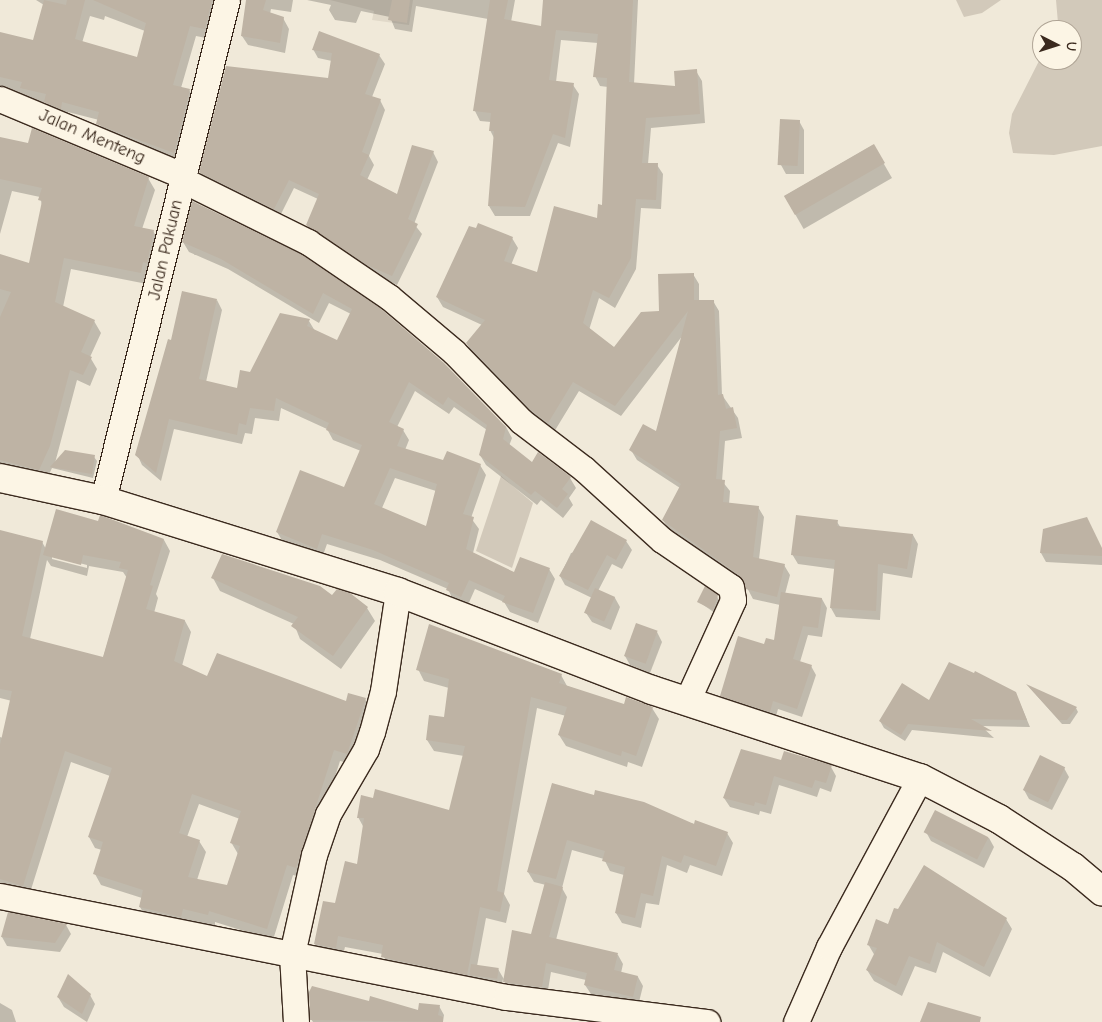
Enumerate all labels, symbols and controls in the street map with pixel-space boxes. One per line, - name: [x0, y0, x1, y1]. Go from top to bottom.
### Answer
- north arrow: [1032, 20, 1082, 70]
- text: U: [1063, 41, 1080, 52]
- street label: Jalan Menteng: [35, 105, 149, 169]
- street label: Jalan Pakuan: [144, 198, 188, 302]

